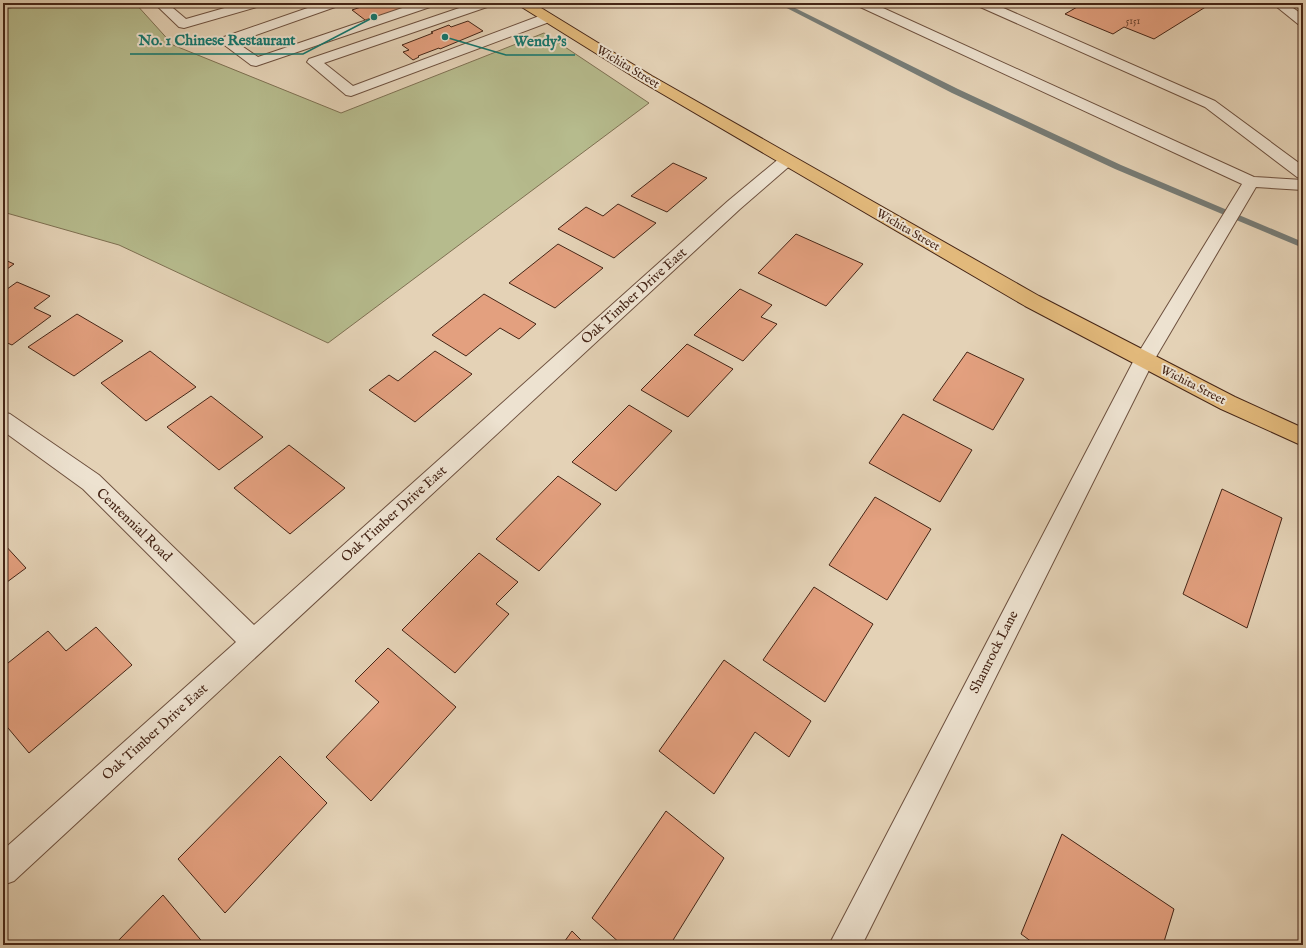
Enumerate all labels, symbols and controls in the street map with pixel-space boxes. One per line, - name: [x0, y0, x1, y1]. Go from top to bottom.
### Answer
- house number: 5151: [1126, 15, 1141, 28]
- callout: No. 1 Chinese Restaurant: [130, 27, 303, 54]
- callout: Wendy's: [506, 28, 575, 55]
- text: No. 1 Chinese Restaurant: [137, 31, 296, 50]
- text: Wendy's: [512, 32, 567, 51]
- street label: Wichita Street: [594, 42, 662, 92]
- street label: Wichita Street: [873, 206, 943, 254]
- street label: Oak Timber Drive East: [577, 244, 691, 348]
- street label: Wichita Street: [1158, 362, 1228, 408]
- street label: Oak Timber Drive East: [337, 462, 451, 566]
- street label: Centennial Road: [92, 484, 176, 566]
- street label: Shamrock Lane: [965, 607, 1023, 696]
- street label: Oak Timber Drive East: [98, 680, 212, 784]

